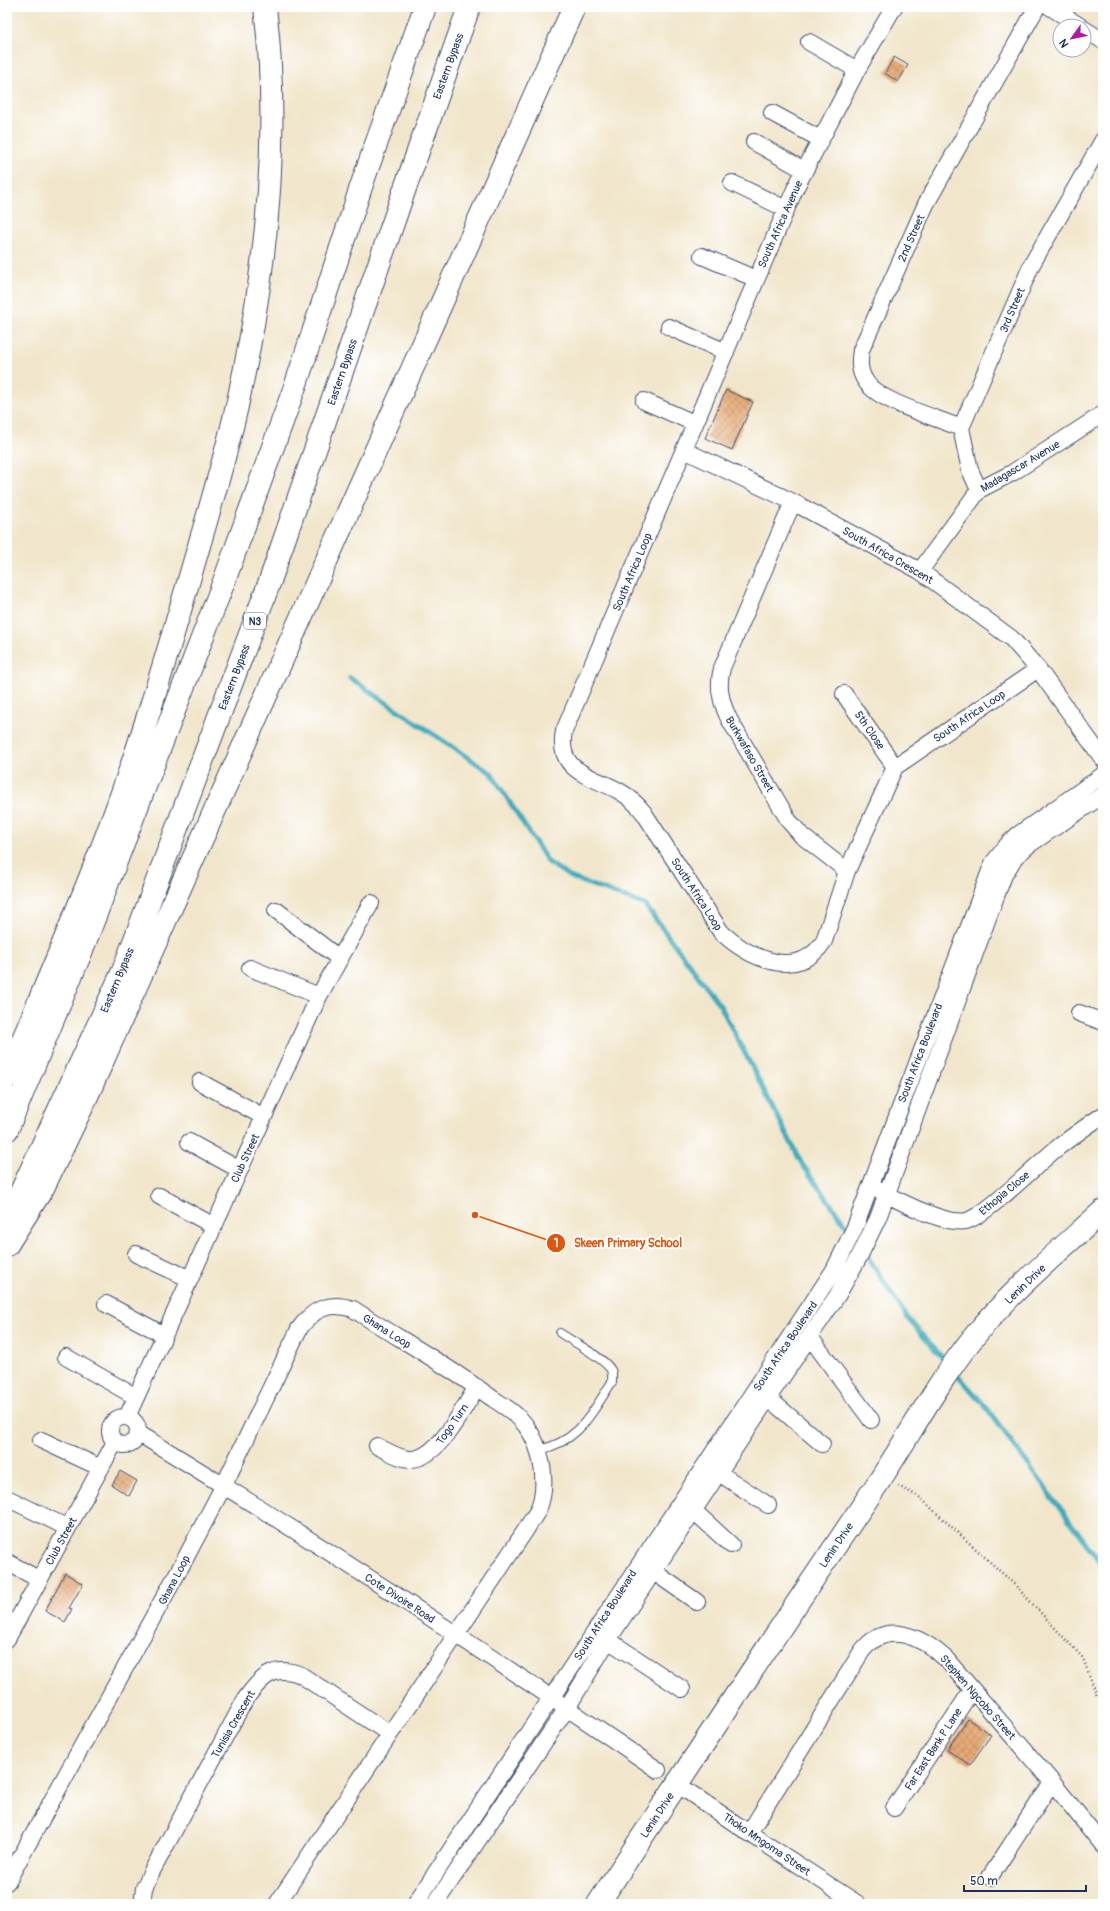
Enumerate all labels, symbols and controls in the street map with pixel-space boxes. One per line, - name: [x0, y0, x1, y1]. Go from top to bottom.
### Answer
- north arrow: [1052, 18, 1092, 58]
- street label: Eastern Bypass: [431, 31, 466, 101]
- text: N: [1056, 36, 1072, 50]
- street label: South Africa Avenue: [755, 178, 806, 270]
- street label: 2nd Street: [895, 212, 928, 264]
- street label: 3rd Street: [997, 285, 1028, 335]
- street label: Eastern Bypass: [325, 337, 360, 407]
- street label: Madagascar Avenue: [978, 437, 1063, 495]
- street label: South Africa Crescent: [840, 524, 936, 587]
- street label: South Africa Loop: [610, 531, 655, 613]
- road number: N3: [244, 613, 266, 629]
- street label: Eastern Bypass: [216, 642, 253, 712]
- street label: South Africa Loop: [931, 688, 1008, 745]
- street label: 5th Close: [852, 709, 888, 752]
- street label: Burkwafaso Street: [723, 714, 777, 795]
- street label: South Africa Loop: [668, 856, 725, 933]
- street label: Eastern Bypass: [98, 946, 137, 1015]
- street label: South Africa Boulevard: [896, 1002, 945, 1105]
- street label: Club Street: [228, 1131, 263, 1185]
- street label: Ethopia Close: [977, 1168, 1033, 1218]
- callout: Skeen Primary School: [546, 1231, 691, 1255]
- text: 1: [554, 1236, 558, 1251]
- text: Skeen Primary School: [574, 1236, 682, 1251]
- street label: Lenin Drive: [1002, 1261, 1049, 1307]
- street label: South Africa Boulevard: [751, 1299, 820, 1394]
- street label: Ghana Loop: [360, 1312, 413, 1351]
- street label: Togo Turn: [434, 1401, 471, 1447]
- street label: Club Street: [43, 1515, 80, 1567]
- street label: Lenin Drive: [817, 1520, 857, 1570]
- street label: Ghana Loop: [156, 1553, 193, 1607]
- street label: South Africa Boulevard: [571, 1568, 640, 1663]
- street label: Cote Divoire Road: [362, 1571, 437, 1626]
- street label: Stephen Ngcobo Street: [937, 1652, 1018, 1743]
- street label: Tunisia Crescent: [209, 1688, 258, 1760]
- street label: Far East Bank P Lane: [902, 1705, 965, 1793]
- street label: Lenin Drive: [638, 1790, 677, 1840]
- street label: Thoko Mngoma Street: [721, 1810, 813, 1879]
- scale bar: [964, 1867, 1086, 1893]
- text: 50 m: [970, 1874, 998, 1889]

